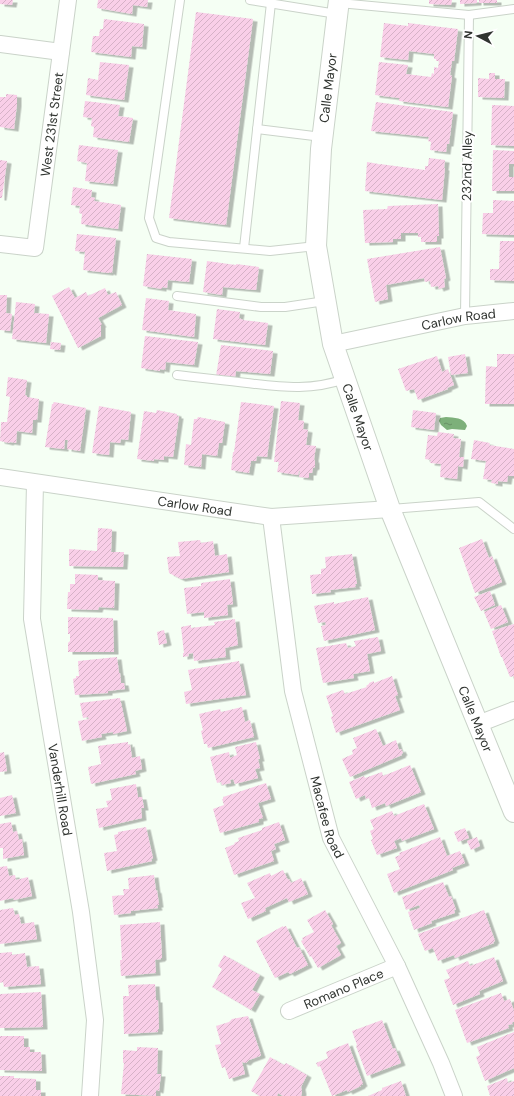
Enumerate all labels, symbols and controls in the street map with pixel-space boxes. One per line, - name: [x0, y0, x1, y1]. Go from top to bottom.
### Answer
- north arrow: [458, 16, 498, 56]
- text: N: [461, 30, 476, 40]
- street label: Calle Mayor: [315, 52, 341, 124]
- street label: West 231st Street: [36, 71, 67, 177]
- street label: 232nd Alley: [458, 131, 476, 201]
- street label: Carlow Road: [420, 304, 496, 334]
- street label: Calle Mayor: [339, 381, 378, 453]
- street label: Carlow Road: [156, 492, 233, 520]
- street label: Calle Mayor: [455, 683, 497, 755]
- street label: Vanderhill Road: [44, 742, 77, 837]
- street label: Macafee Road: [307, 774, 348, 861]
- street label: Romano Place: [301, 964, 386, 1012]

